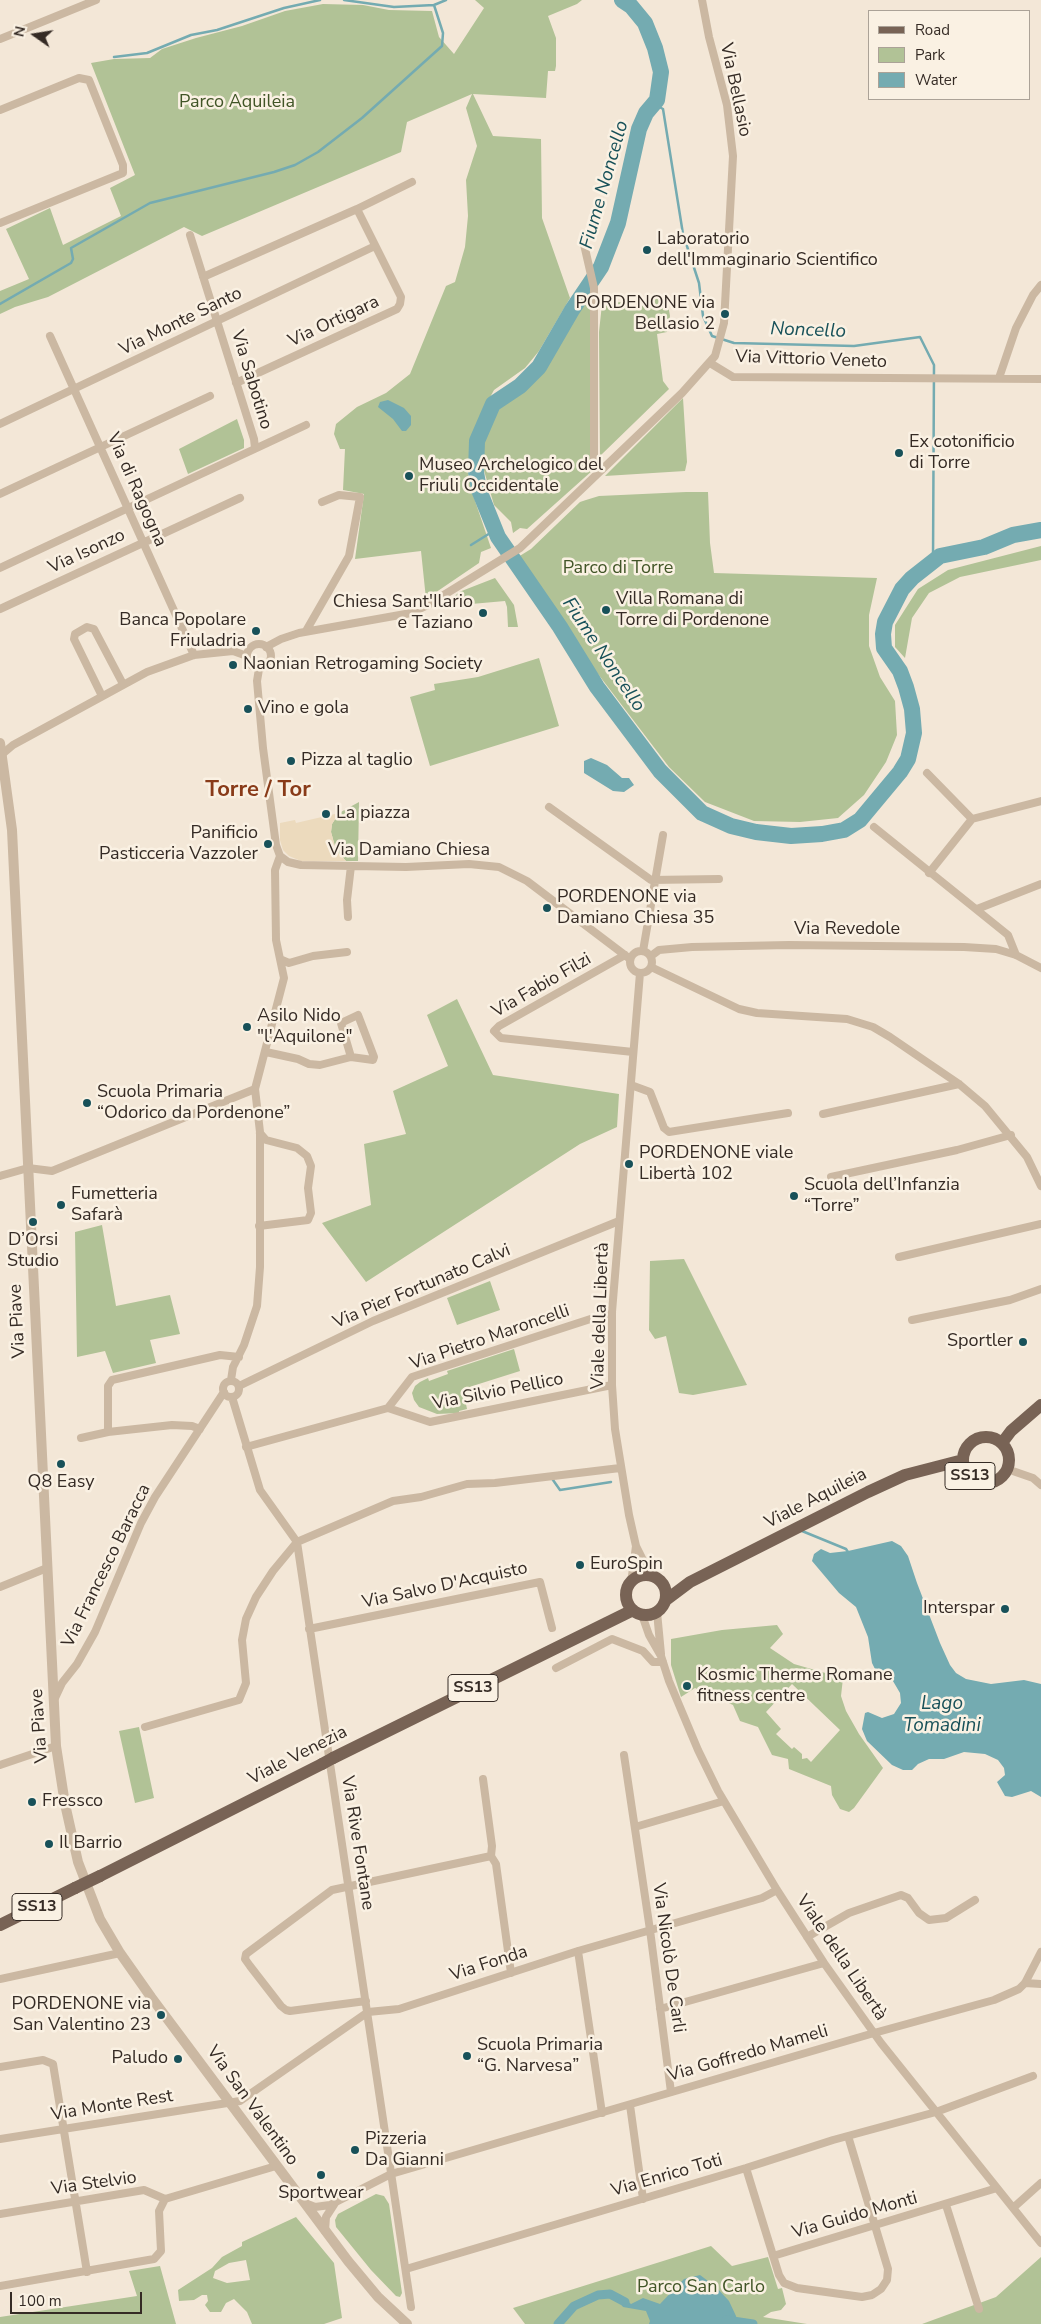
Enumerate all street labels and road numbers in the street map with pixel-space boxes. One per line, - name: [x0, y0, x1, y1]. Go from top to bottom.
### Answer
- street label: Via Bellasio: [715, 41, 755, 139]
- street label: Via Monte Santo: [116, 283, 246, 361]
- street label: Via Ortigara: [285, 292, 383, 352]
- street label: Via Sabotino: [226, 328, 276, 432]
- street label: Via Vittorio Veneto: [735, 347, 887, 373]
- street label: Via di Ragogna: [101, 430, 171, 550]
- street label: Via Isonzo: [45, 525, 129, 579]
- street label: Via Damiano Chiesa: [328, 840, 490, 862]
- street label: Via Revedole: [794, 919, 900, 941]
- street label: Via Fabio Filzi: [489, 949, 595, 1023]
- street label: Via Pier Fortunato Calvi: [330, 1240, 514, 1334]
- street label: Viale della Libertà: [588, 1242, 614, 1390]
- street label: Via Piave: [5, 1283, 31, 1359]
- street label: Via Pietro Maroncelli: [407, 1301, 573, 1375]
- street label: Via Silvio Pellico: [431, 1369, 565, 1415]
- road number: SS13: [945, 1462, 995, 1490]
- street label: Viale Aquileia: [761, 1464, 871, 1534]
- street label: Via Francesco Baracca: [58, 1481, 156, 1651]
- street label: Via Salvo D'Acquisto: [360, 1558, 530, 1614]
- road number: SS13: [448, 1675, 498, 1702]
- street label: Via Piave: [27, 1688, 53, 1764]
- street label: Viale Venezia: [245, 1722, 351, 1790]
- street label: Via Rive Fontane: [336, 1774, 378, 1912]
- street label: Via Nicolò De Carli: [647, 1882, 689, 2034]
- street label: Viale della Libertà: [791, 1891, 891, 2025]
- road number: SS13: [12, 1894, 62, 1920]
- street label: Via Fonda: [447, 1941, 531, 1987]
- street label: Via Goffredo Mameli: [665, 2021, 831, 2087]
- street label: Via San Valentino: [201, 2042, 303, 2170]
- street label: Via Monte Rest: [50, 2086, 174, 2126]
- street label: Via Enrico Toti: [609, 2150, 725, 2202]
- street label: Via Stelvio: [50, 2167, 138, 2201]
- street label: Via Guido Monti: [790, 2188, 920, 2244]

